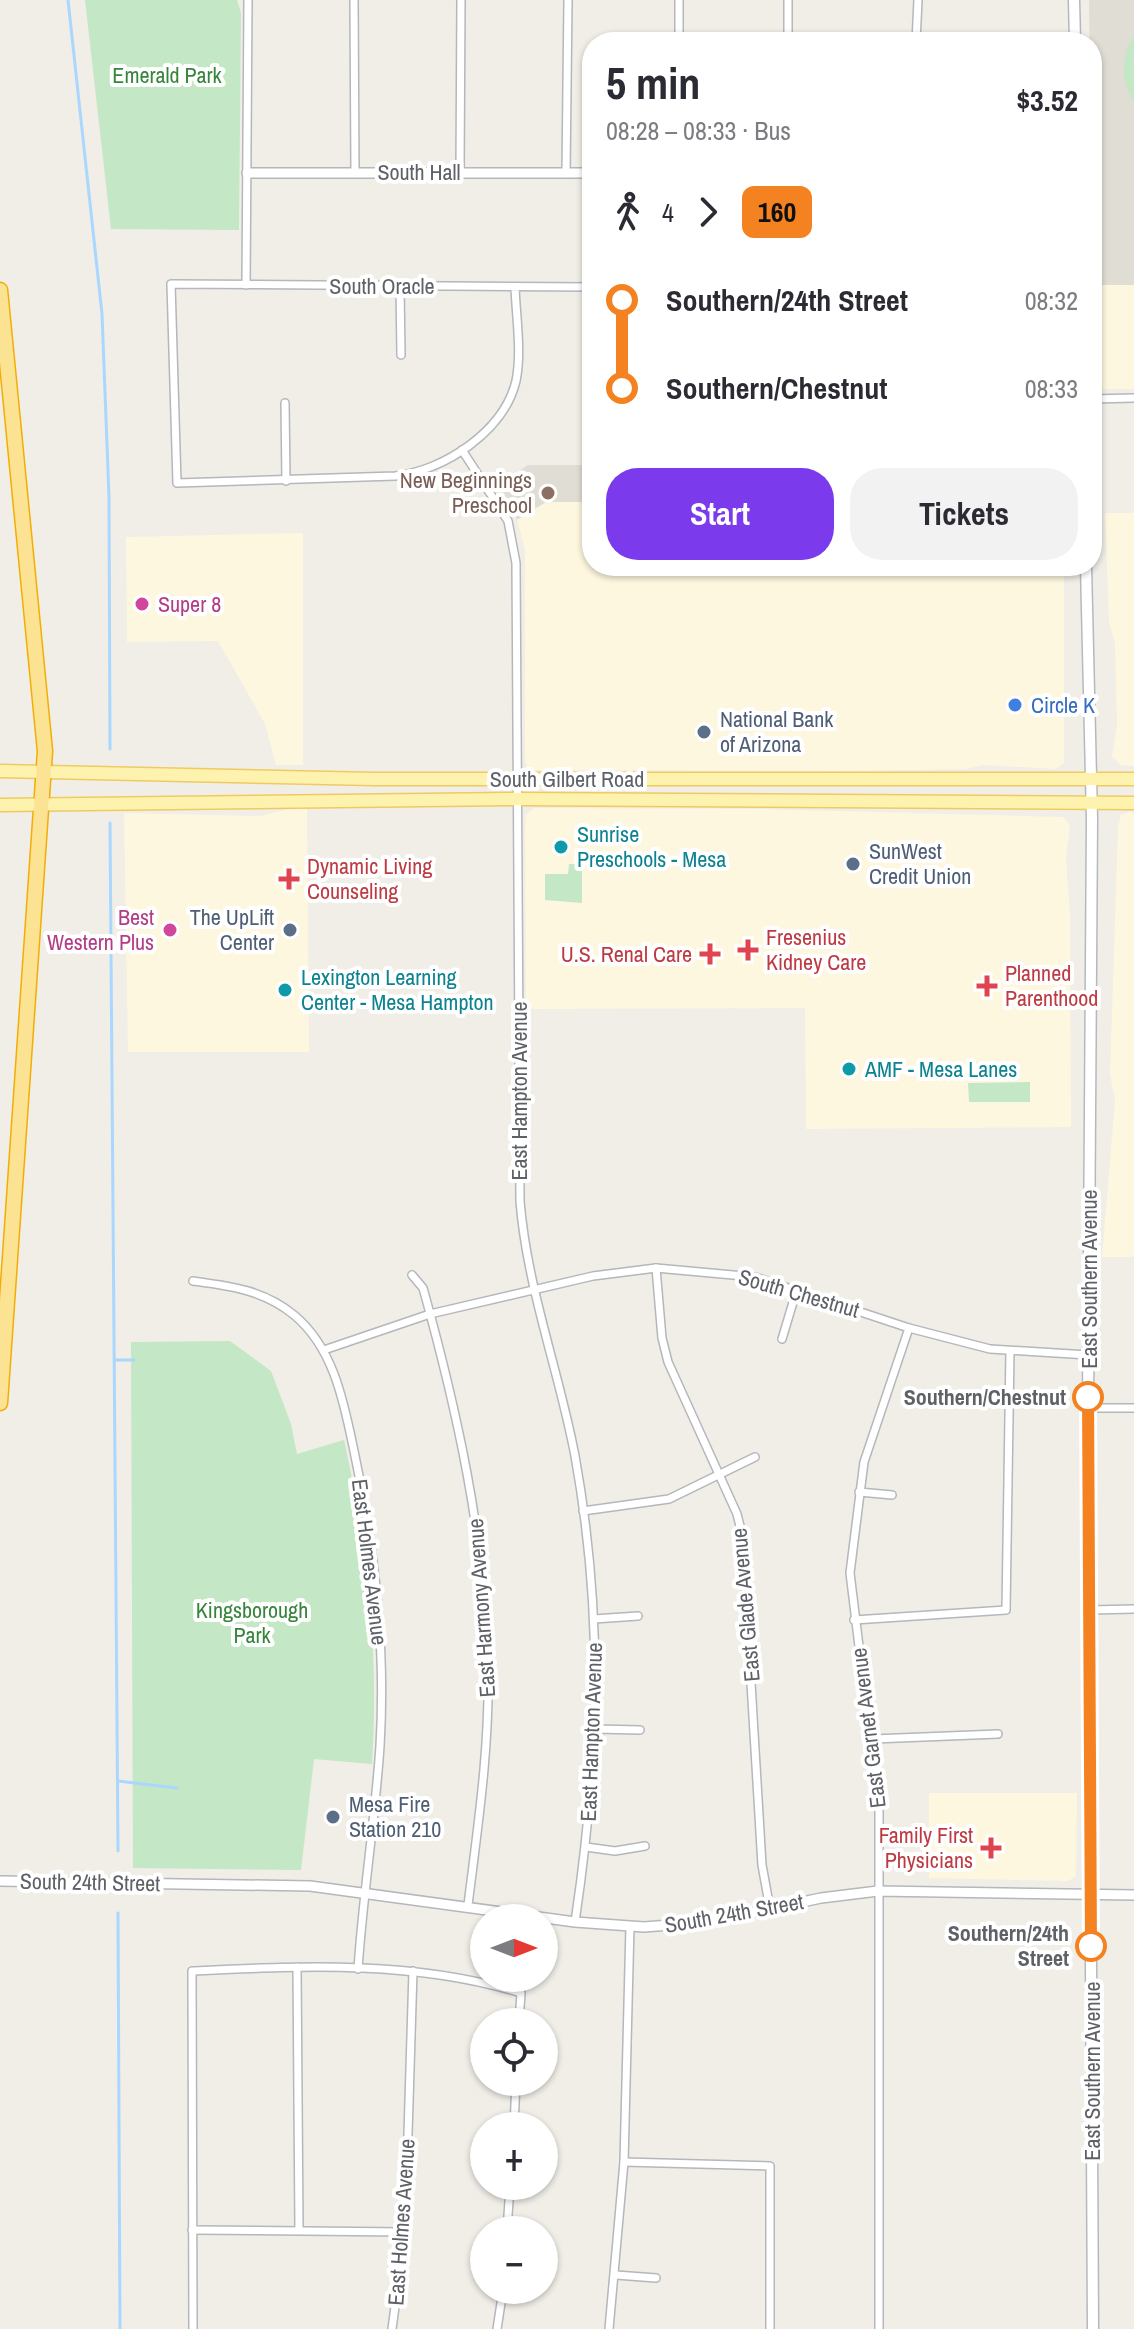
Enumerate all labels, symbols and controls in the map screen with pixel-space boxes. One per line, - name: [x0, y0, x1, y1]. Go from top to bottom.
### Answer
- text: 5 min: [606, 53, 700, 113]
- park label: Emerald Park: [112, 60, 223, 90]
- text: $3.52: [1016, 80, 1078, 120]
- text: 08:28 – 08:33 · Bus: [606, 113, 791, 148]
- street label: South Hall: [377, 157, 461, 187]
- icon: walk: [606, 190, 650, 234]
- icon: forward: [686, 190, 730, 234]
- text: 160: [758, 193, 796, 231]
- text: 4: [662, 195, 674, 230]
- street label: South Oracle: [329, 271, 435, 301]
- text: Southern/24th Street: [666, 280, 908, 320]
- text: 08:32: [1025, 283, 1078, 318]
- text: Southern/Chestnut: [666, 368, 887, 408]
- text: 08:33: [1025, 371, 1078, 406]
- place label: New Beginnings Preschool: [400, 465, 532, 520]
- button: Start: [606, 468, 834, 560]
- button: Tickets: [850, 468, 1078, 560]
- marker: New Beginnings Preschool: [539, 484, 557, 502]
- place label: Super 8: [158, 589, 221, 619]
- marker: Super 8: [133, 595, 151, 613]
- place label: Circle K: [1031, 690, 1095, 720]
- marker: Circle K: [1006, 696, 1024, 714]
- place label: National Bank of Arizona: [720, 704, 834, 759]
- marker: National Bank of Arizona: [695, 723, 713, 741]
- street label: South Gilbert Road: [490, 764, 644, 794]
- place label: Sunrise Preschools - Mesa: [577, 819, 726, 874]
- place label: SunWest Credit Union: [869, 836, 971, 891]
- marker: Sunrise Preschools - Mesa: [552, 838, 570, 856]
- place label: Dynamic Living Counseling: [307, 851, 432, 906]
- marker: SunWest Credit Union: [844, 855, 862, 873]
- marker: Dynamic Living Counseling: [278, 868, 300, 890]
- place label: Best Western Plus: [47, 902, 154, 957]
- place label: The UpLift Center: [190, 902, 274, 957]
- marker: Best Western Plus: [161, 921, 179, 939]
- marker: The UpLift Center: [281, 921, 299, 939]
- place label: Fresenius Kidney Care: [766, 922, 866, 977]
- place label: U.S. Renal Care: [561, 939, 692, 969]
- marker: Fresenius Kidney Care: [737, 939, 759, 961]
- marker: U.S. Renal Care: [699, 943, 721, 965]
- place label: Planned Parenthood: [1005, 958, 1098, 1013]
- place label: Lexington Learning Center - Mesa Hampton: [301, 962, 494, 1017]
- marker: Planned Parenthood: [976, 975, 998, 997]
- marker: Lexington Learning Center - Mesa Hampton: [276, 981, 294, 999]
- street label: East Hampton Avenue: [504, 1001, 534, 1181]
- place label: AMF - Mesa Lanes: [864, 1054, 1017, 1084]
- marker: AMF - Mesa Lanes: [840, 1060, 858, 1078]
- street label: East Southern Avenue: [1074, 1189, 1104, 1369]
- street label: South Chestnut: [735, 1261, 863, 1325]
- place label: Southern/Chestnut: [904, 1382, 1066, 1412]
- marker: Southern/Chestnut: [1073, 1382, 1103, 1412]
- street label: East Holmes Avenue: [345, 1477, 395, 1647]
- street label: East Harmony Avenue: [460, 1518, 502, 1698]
- street label: East Glade Avenue: [723, 1527, 767, 1683]
- park label: Kingsborough Park: [196, 1595, 308, 1650]
- street label: East Hampton Avenue: [573, 1642, 609, 1822]
- street label: East Garnet Avenue: [843, 1646, 893, 1810]
- place label: Mesa Fire Station 210: [349, 1789, 441, 1844]
- marker: Mesa Fire Station 210: [324, 1808, 342, 1826]
- place label: Family First Physicians: [879, 1820, 973, 1875]
- marker: Family First Physicians: [980, 1837, 1002, 1859]
- street label: South 24th Street: [20, 1866, 160, 1898]
- street label: South 24th Street: [662, 1886, 806, 1940]
- north arrow: [470, 1904, 558, 1992]
- map controls: [470, 1904, 558, 2304]
- place label: Southern/24th Street: [948, 1918, 1069, 1973]
- marker: Southern/24th Street: [1076, 1931, 1106, 1961]
- street label: East Southern Avenue: [1077, 1981, 1107, 2161]
- button: locate: [470, 2008, 558, 2096]
- button: +: [470, 2112, 558, 2200]
- street label: East Holmes Avenue: [380, 2138, 422, 2306]
- button: −: [470, 2216, 558, 2304]

